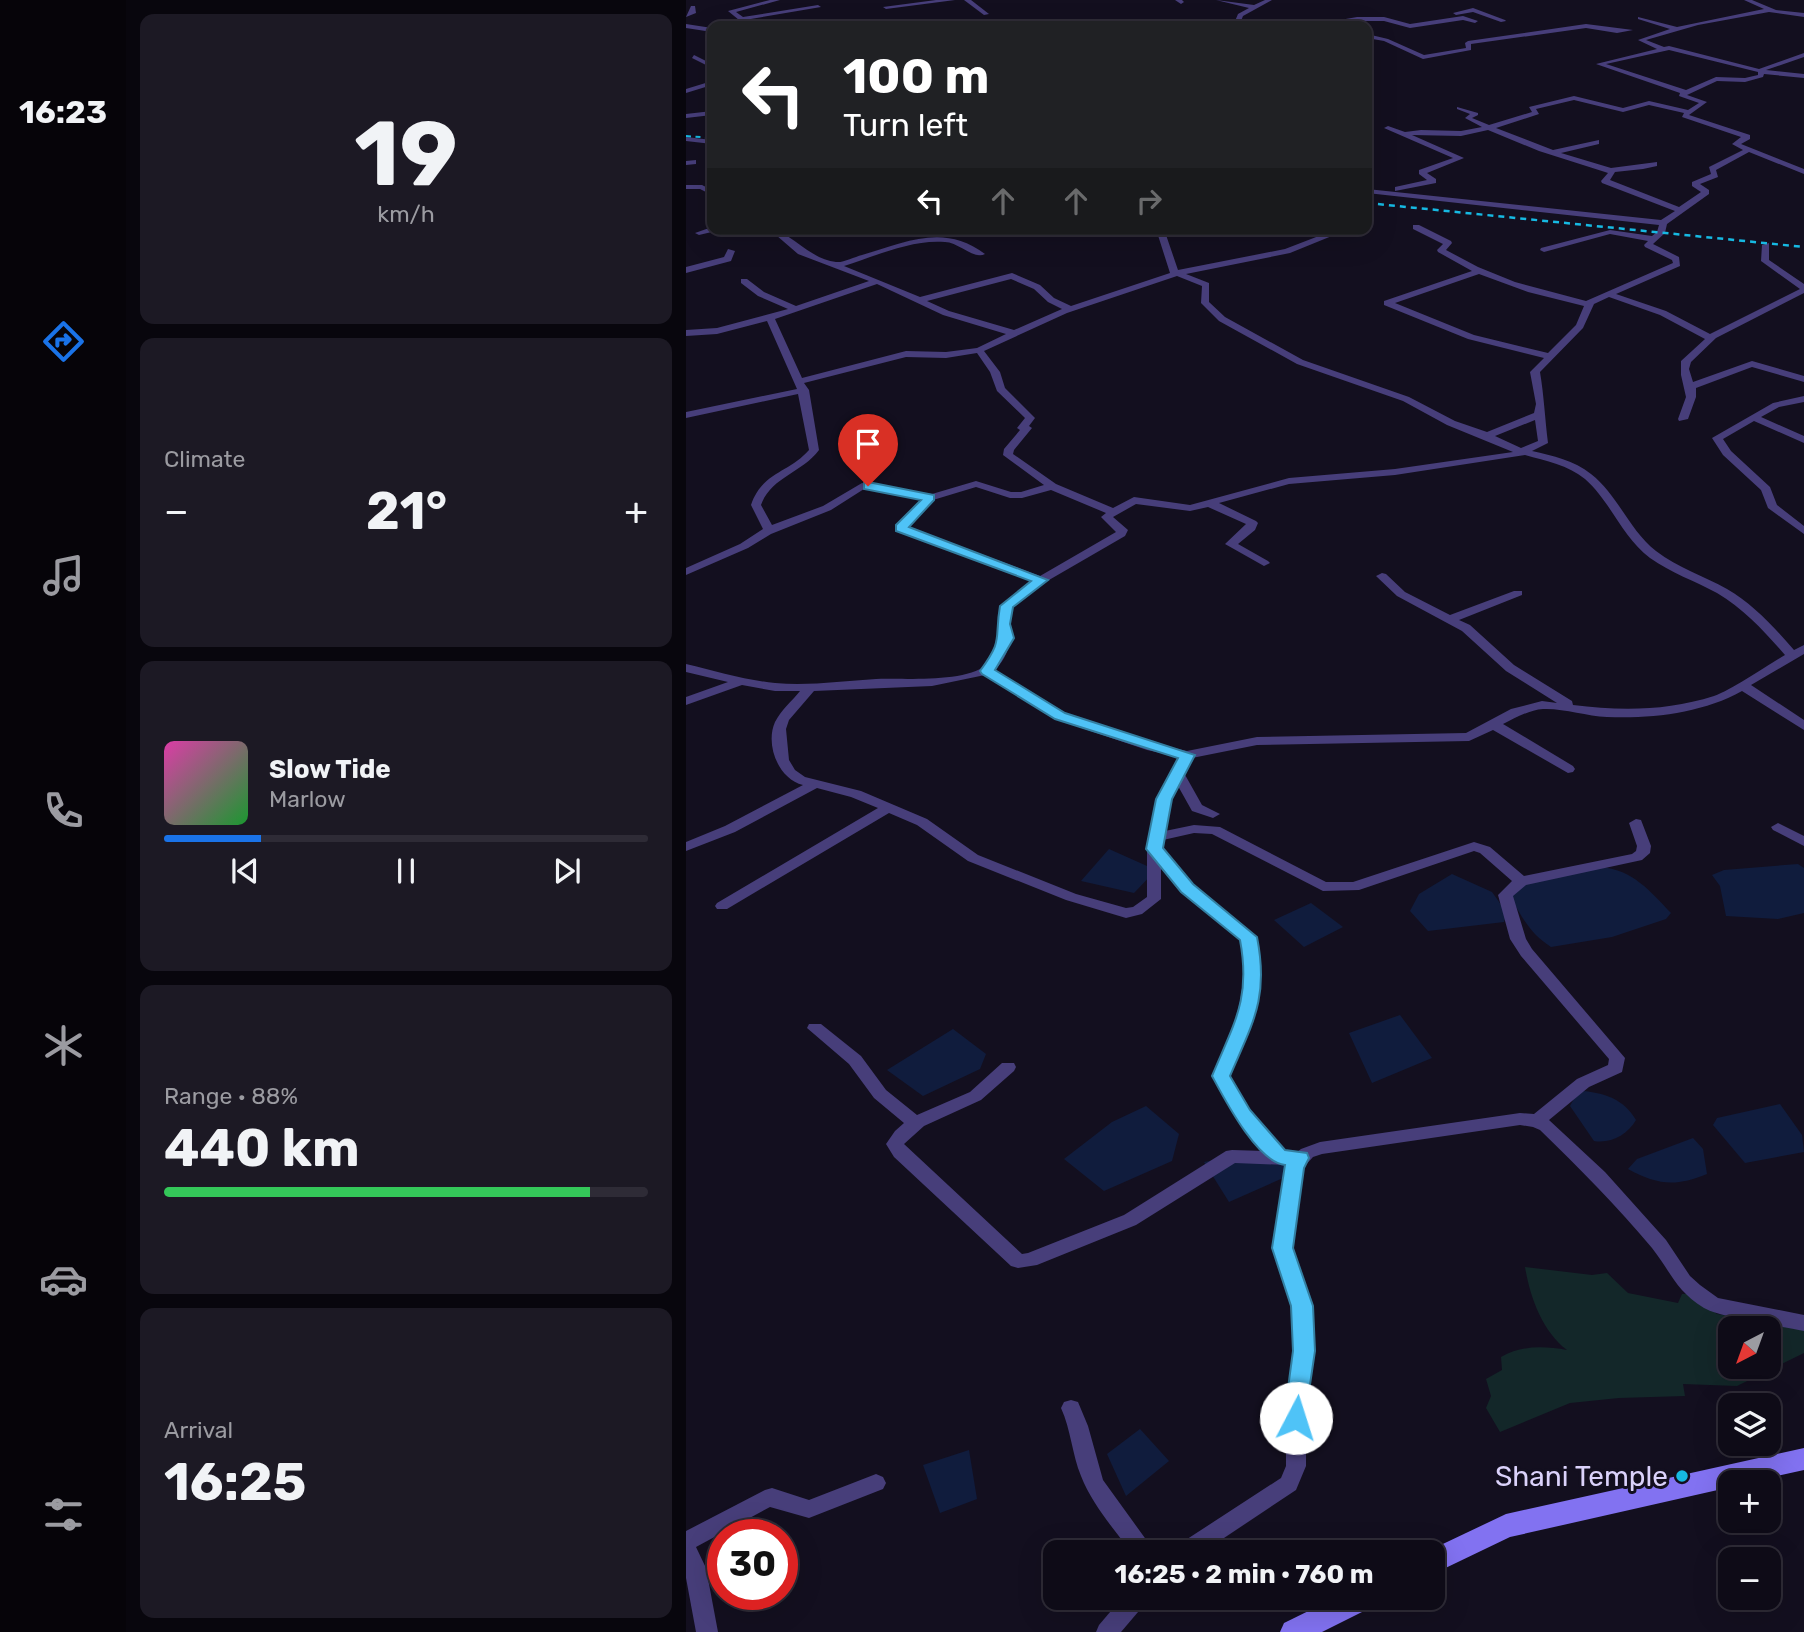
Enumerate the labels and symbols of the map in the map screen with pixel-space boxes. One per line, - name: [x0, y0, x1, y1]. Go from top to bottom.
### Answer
- pin: [838, 414, 898, 486]
- north arrow: [1718, 1316, 1782, 1379]
- position arrow: [1259, 1381, 1333, 1455]
- place label: Shani Temple: [1495, 1460, 1668, 1493]
- marker: Shani Temple: [1674, 1468, 1690, 1484]
- speed limit sign: 30: [707, 1519, 798, 1610]

